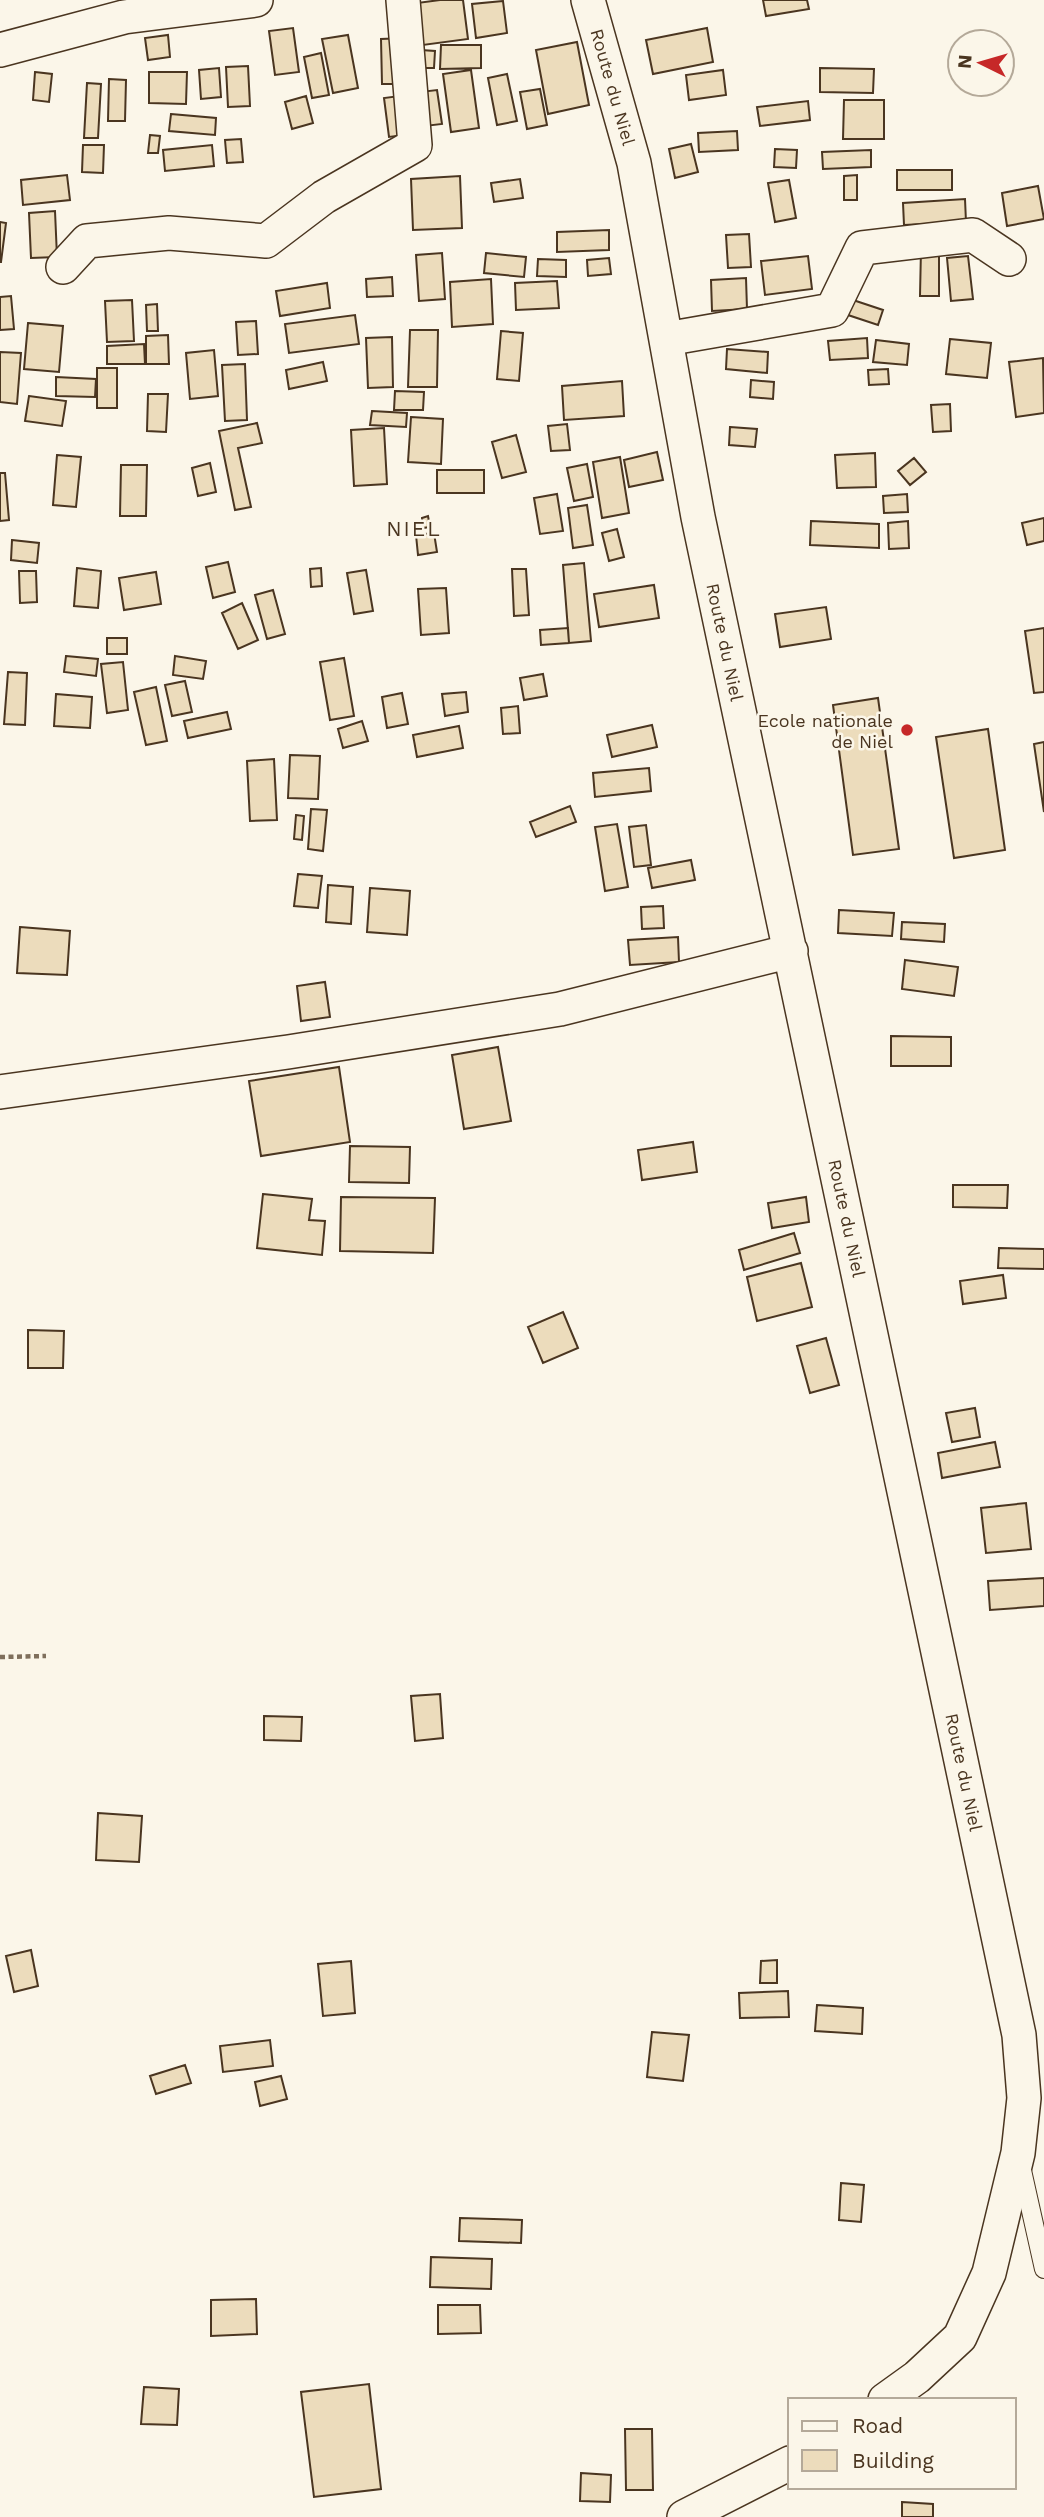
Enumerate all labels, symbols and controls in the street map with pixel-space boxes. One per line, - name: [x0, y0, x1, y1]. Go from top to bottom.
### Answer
- street label: Route du Niel: [586, 26, 640, 148]
- north arrow: [946, 28, 1016, 98]
- text: N: [952, 54, 977, 70]
- district label: NIEL: [386, 516, 442, 541]
- street label: Route du Niel: [702, 581, 748, 703]
- place label: Ecole nationale de Niel: [758, 710, 893, 752]
- marker: Ecole nationale de Niel: [899, 722, 915, 738]
- street label: Route du Niel: [824, 1157, 870, 1279]
- street label: Route du Niel: [941, 1711, 987, 1833]
- legend: [788, 2398, 1016, 2489]
- text: Road: [852, 2413, 903, 2438]
- text: Building: [852, 2448, 934, 2473]

